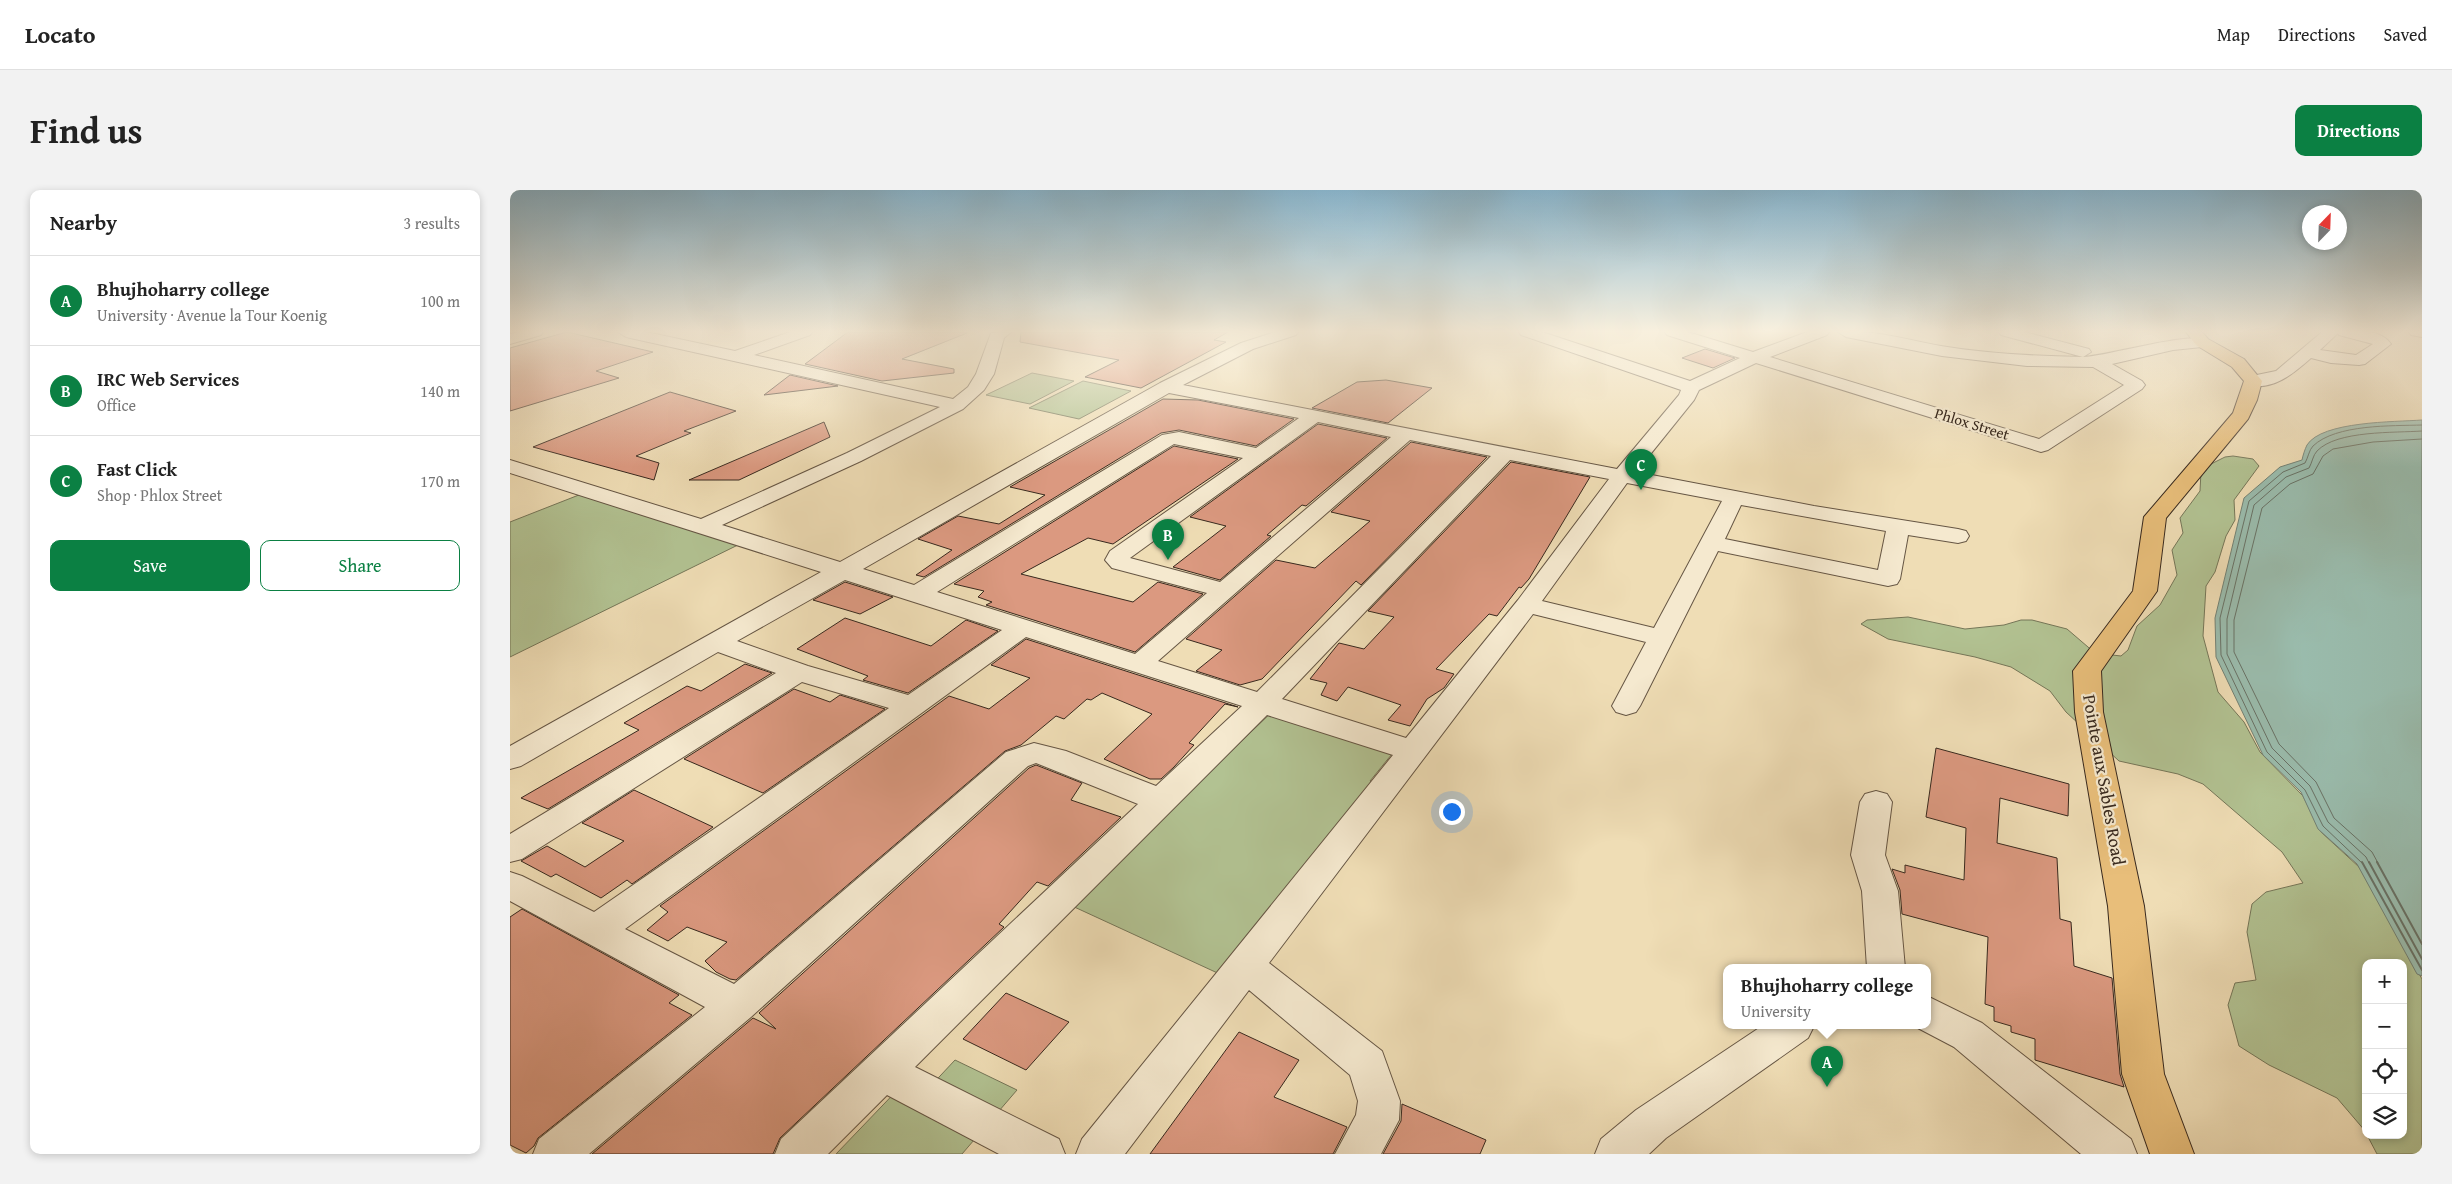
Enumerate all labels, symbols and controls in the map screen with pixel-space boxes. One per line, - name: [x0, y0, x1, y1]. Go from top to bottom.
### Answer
- text: Locato: [25, 17, 96, 52]
- text: Map: [2217, 21, 2250, 48]
- text: Directions: [2278, 21, 2355, 48]
- text: Saved: [2383, 21, 2427, 48]
- text: Find us: [30, 105, 143, 156]
- button: Directions: [2295, 105, 2422, 156]
- north arrow: [2302, 205, 2347, 250]
- text: Nearby: [50, 207, 117, 238]
- text: 3 results: [403, 211, 460, 235]
- text: Bhujhoharry college: [97, 275, 270, 303]
- text: A: [61, 289, 71, 313]
- text: 100 m: [420, 289, 460, 313]
- text: University · Avenue la Tour Koenig: [97, 303, 327, 327]
- text: IRC Web Services: [97, 365, 239, 393]
- text: B: [61, 379, 71, 403]
- text: 140 m: [420, 379, 460, 403]
- text: Office: [97, 393, 136, 417]
- street label: Phlox Street: [1932, 402, 2013, 445]
- pin: C: [1625, 449, 1657, 490]
- text: Fast Click: [97, 455, 177, 483]
- text: C: [61, 469, 71, 493]
- text: 170 m: [420, 469, 460, 493]
- text: Shop · Phlox Street: [97, 483, 222, 507]
- pin: B: [1152, 519, 1184, 560]
- button: Save: [50, 540, 250, 591]
- button: Share: [260, 540, 460, 591]
- street label: Pointe aux Sables Road: [2076, 692, 2133, 868]
- your location: [1439, 799, 1465, 825]
- map controls: [2362, 959, 2407, 1139]
- button: +: [2362, 959, 2407, 1004]
- popup: [1723, 964, 1931, 1029]
- text: Bhujhoharry college: [1741, 971, 1913, 999]
- text: University: [1741, 999, 1811, 1023]
- button: −: [2362, 1004, 2407, 1049]
- pin: A: [1811, 1046, 1843, 1087]
- button: locate: [2362, 1049, 2407, 1094]
- button: layers: [2362, 1094, 2407, 1139]

